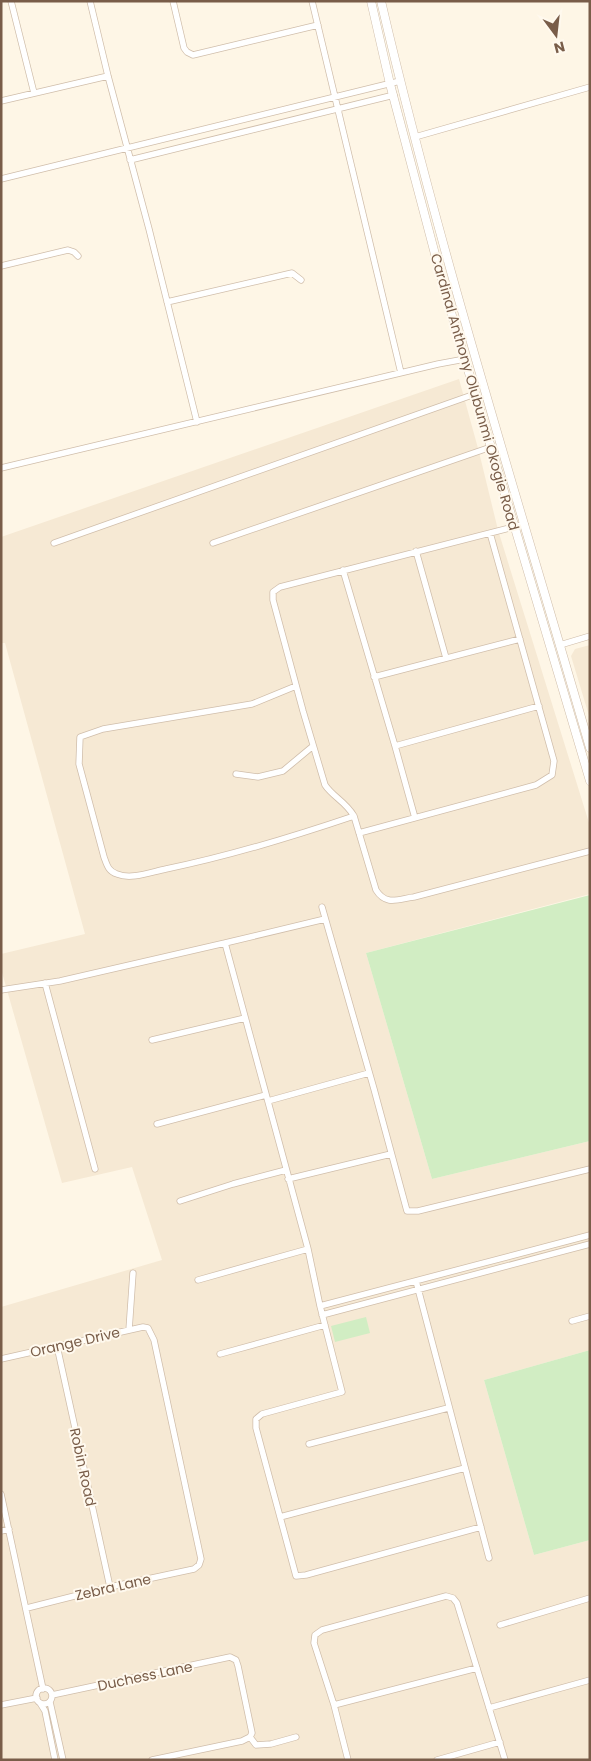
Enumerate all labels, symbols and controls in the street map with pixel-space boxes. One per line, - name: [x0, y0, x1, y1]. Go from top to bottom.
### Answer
- north arrow: [531, 10, 581, 60]
- text: N: [552, 37, 567, 59]
- street label: Cardinal Anthony Olubunmi Okogie Road: [426, 251, 524, 533]
- street label: Orange Drive: [28, 1322, 122, 1362]
- street label: Robin Road: [65, 1426, 101, 1508]
- street label: Zebra Lane: [73, 1568, 153, 1605]
- street label: Duchess Lane: [96, 1656, 195, 1696]

